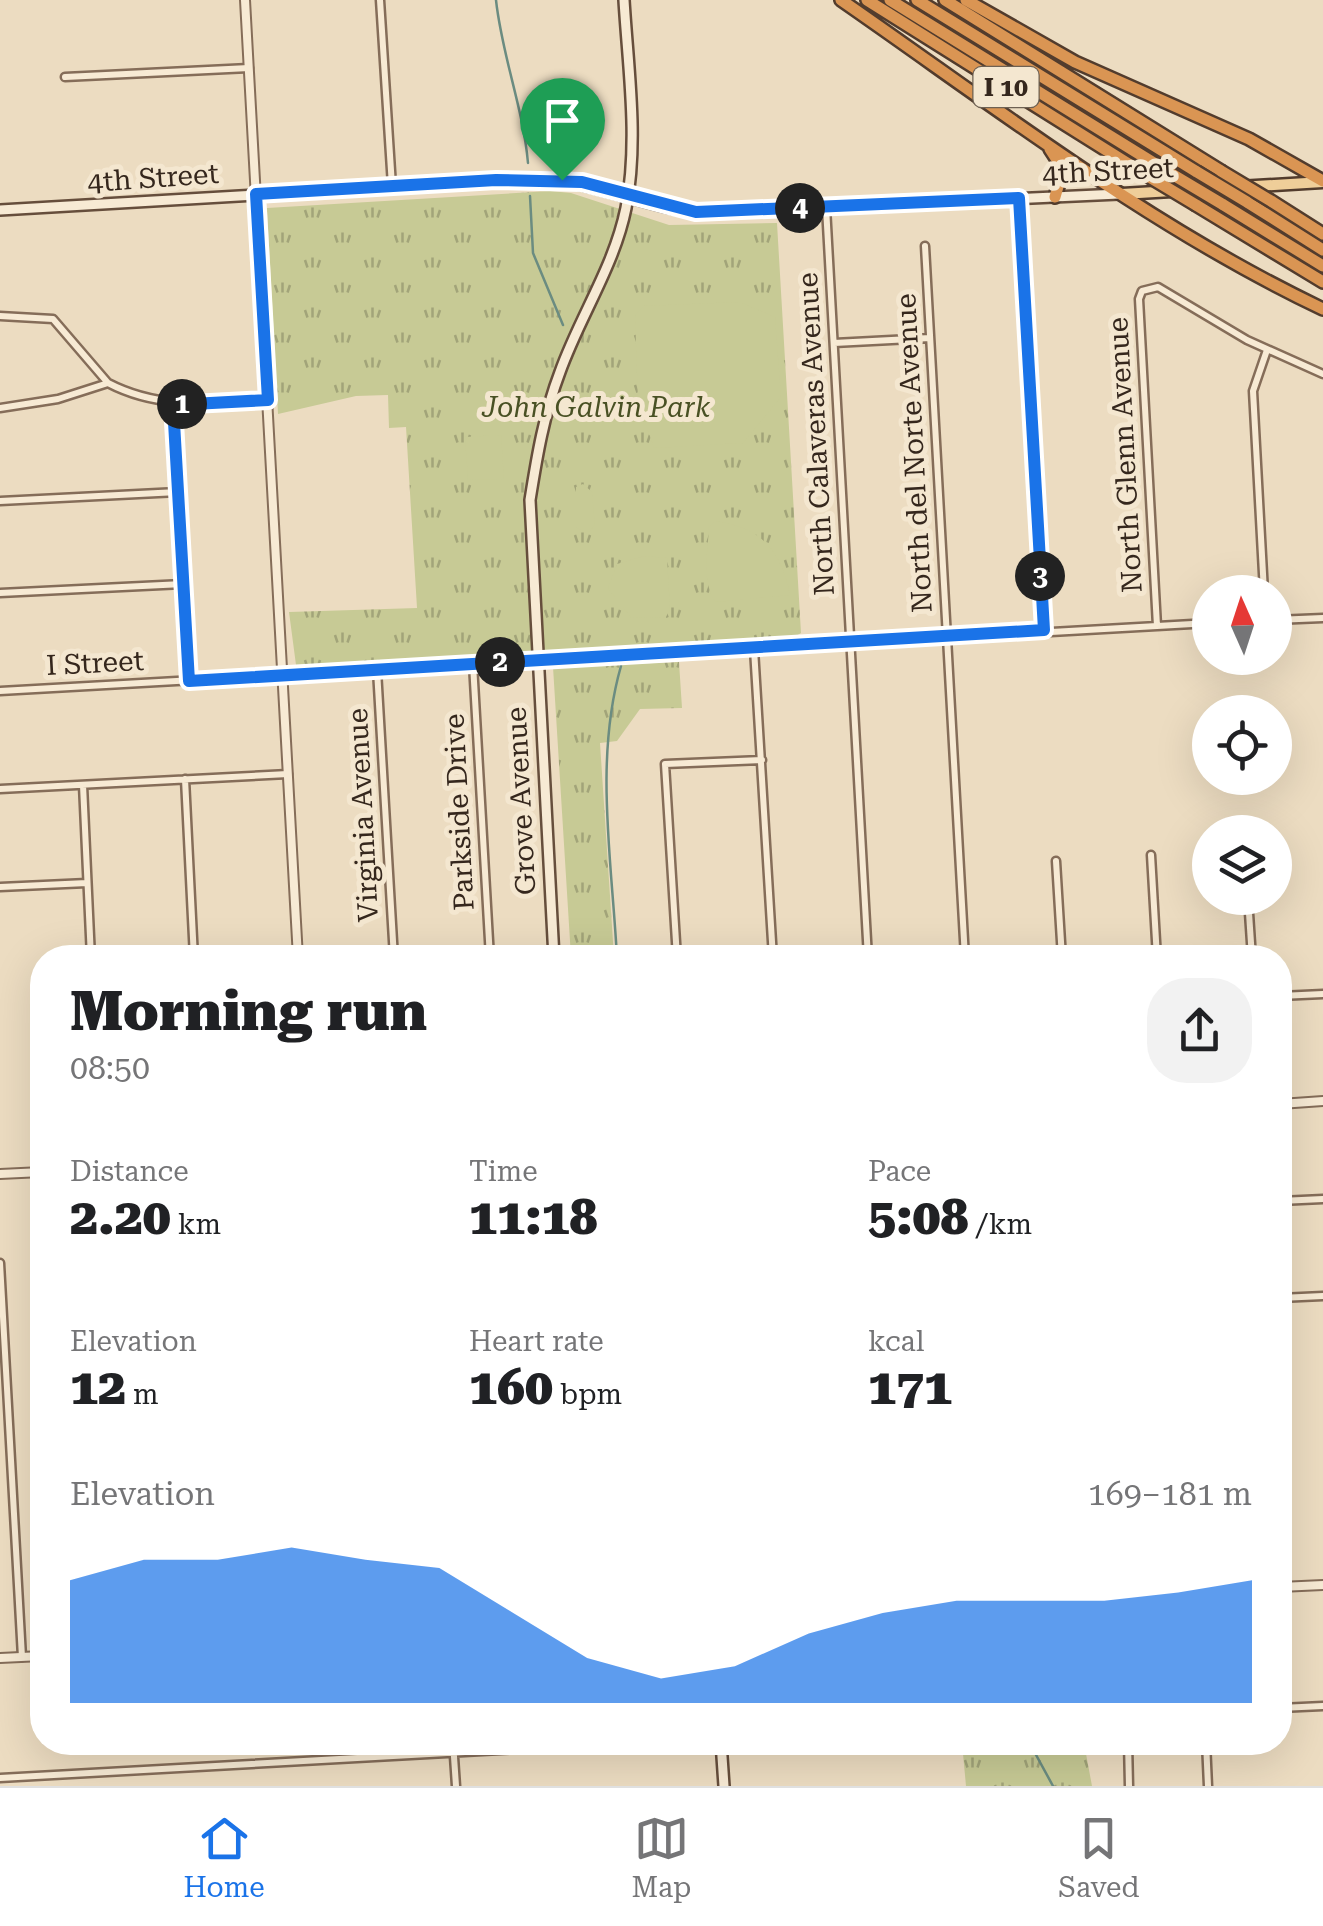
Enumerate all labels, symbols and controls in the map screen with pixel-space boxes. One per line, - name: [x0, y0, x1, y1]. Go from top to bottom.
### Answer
- road number: I 10: [974, 67, 1038, 107]
- pin: [520, 78, 605, 181]
- icon: arrive: [535, 93, 590, 148]
- street label: 4th Street: [1041, 151, 1175, 191]
- street label: 4th Street: [86, 157, 220, 199]
- pin: 4: [775, 183, 825, 233]
- text: 4: [792, 191, 808, 224]
- street label: North Calaveras Avenue: [791, 272, 841, 596]
- street label: North del Norte Avenue: [889, 292, 939, 614]
- street label: North Glenn Avenue: [1101, 316, 1149, 594]
- pin: 1: [157, 379, 207, 429]
- text: 1: [174, 387, 190, 420]
- park label: John Galvin Park: [481, 391, 711, 424]
- pin: 3: [1015, 551, 1065, 601]
- text: 3: [1032, 559, 1048, 592]
- north arrow: [1192, 575, 1292, 675]
- map controls: [1192, 575, 1292, 915]
- pin: 2: [475, 637, 525, 687]
- street label: I Street: [45, 644, 145, 682]
- text: 2: [492, 645, 508, 678]
- button: locate: [1192, 695, 1292, 795]
- street label: Grove Avenue: [500, 706, 542, 896]
- street label: Virginia Avenue: [341, 707, 385, 923]
- street label: Parkside Drive: [437, 713, 481, 911]
- button: layers: [1192, 815, 1292, 915]
- button: share: [1147, 978, 1252, 1083]
- text: Morning run: [70, 979, 427, 1043]
- text: 08:50: [70, 1049, 150, 1087]
- text: Distance: [70, 1155, 189, 1188]
- text: Time: [469, 1155, 538, 1188]
- text: Pace: [868, 1155, 931, 1188]
- text: 2.20: [70, 1188, 171, 1246]
- text: 11:18: [469, 1188, 598, 1246]
- text: 5:08: [868, 1188, 969, 1246]
- text: km: [171, 1208, 221, 1241]
- text: /km: [969, 1208, 1032, 1241]
- text: Elevation: [70, 1325, 197, 1358]
- text: Heart rate: [469, 1325, 604, 1358]
- text: kcal: [868, 1325, 924, 1358]
- text: 12: [70, 1358, 126, 1416]
- text: 160: [469, 1358, 553, 1416]
- text: 171: [868, 1358, 952, 1416]
- text: m: [126, 1378, 159, 1411]
- text: bpm: [553, 1378, 622, 1411]
- text: Elevation: [70, 1475, 215, 1513]
- text: 169–181 m: [1088, 1475, 1252, 1513]
- tab: Home: [183, 1811, 265, 1904]
- tab: Map: [632, 1811, 691, 1904]
- tab: Saved: [1058, 1811, 1140, 1904]

